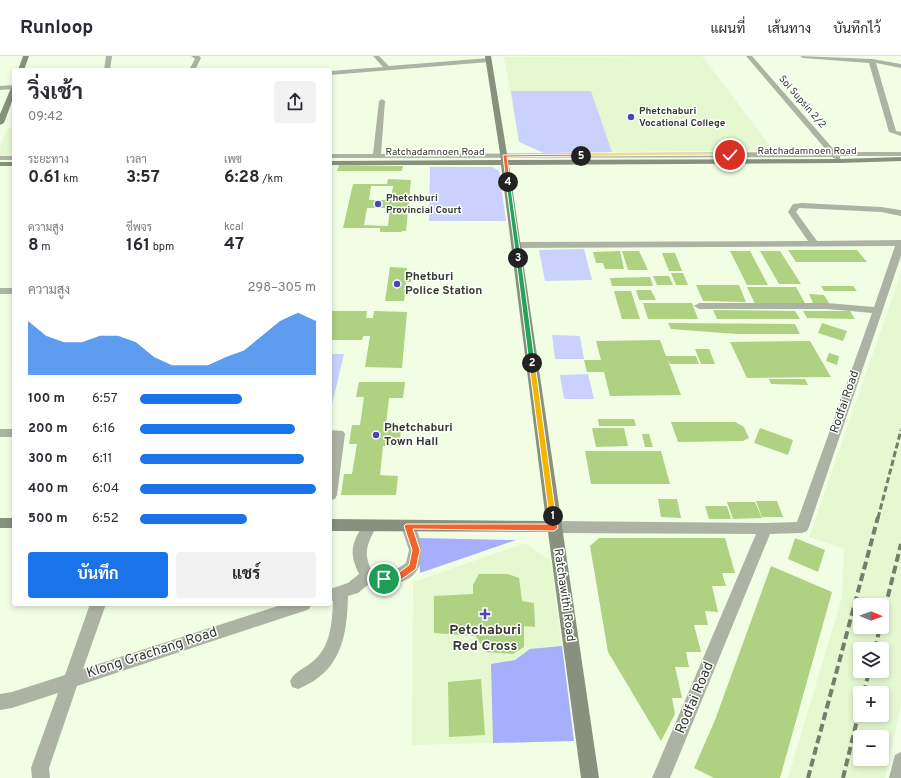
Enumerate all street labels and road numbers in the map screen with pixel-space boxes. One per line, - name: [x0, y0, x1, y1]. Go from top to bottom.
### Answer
- street label: Soi Supsin 2/2: [775, 73, 829, 131]
- street label: Ratchadamnoen Road: [757, 145, 857, 158]
- street label: Ratchadamnoen Road: [385, 146, 485, 159]
- street label: Rodfai Road: [827, 369, 863, 435]
- street label: Ratchawithi Road: [550, 547, 578, 643]
- street label: Klong Grachang Road: [84, 624, 220, 682]
- street label: Rodfai Road: [672, 660, 718, 736]

